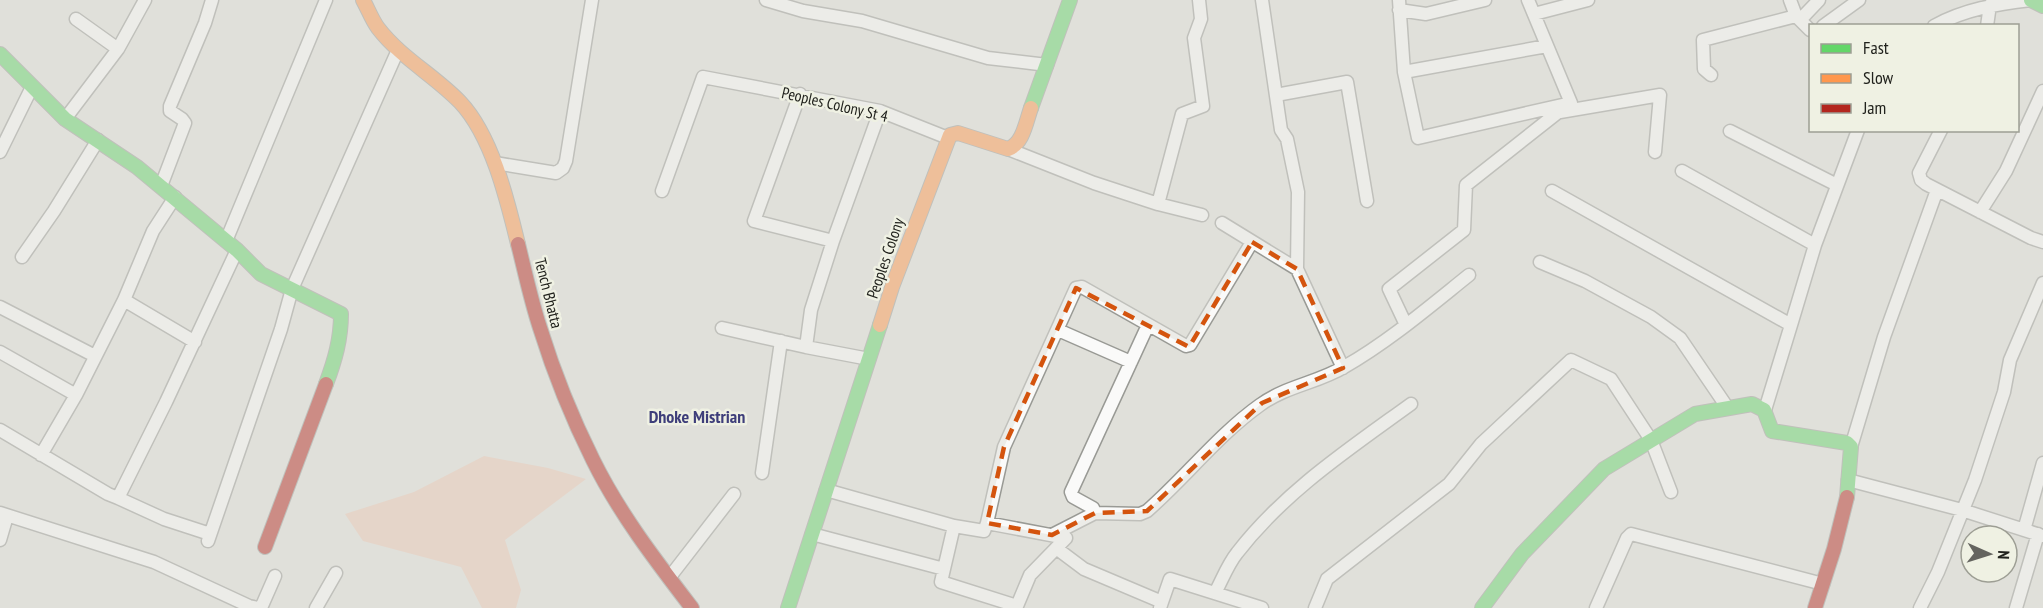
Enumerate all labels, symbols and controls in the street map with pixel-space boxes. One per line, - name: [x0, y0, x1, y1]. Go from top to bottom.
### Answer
- legend: [1809, 24, 2019, 132]
- text: Fast: [1863, 36, 1889, 59]
- text: Slow: [1863, 66, 1894, 89]
- street label: Peoples Colony St 4: [780, 82, 890, 126]
- text: Jam: [1862, 96, 1886, 119]
- street label: Peoples Colony: [862, 215, 908, 301]
- street label: Tench Bhatta: [531, 256, 567, 330]
- district label: Dhoke Mistrian: [649, 405, 745, 428]
- north arrow: [1959, 524, 2019, 584]
- text: N: [1994, 550, 2014, 560]

